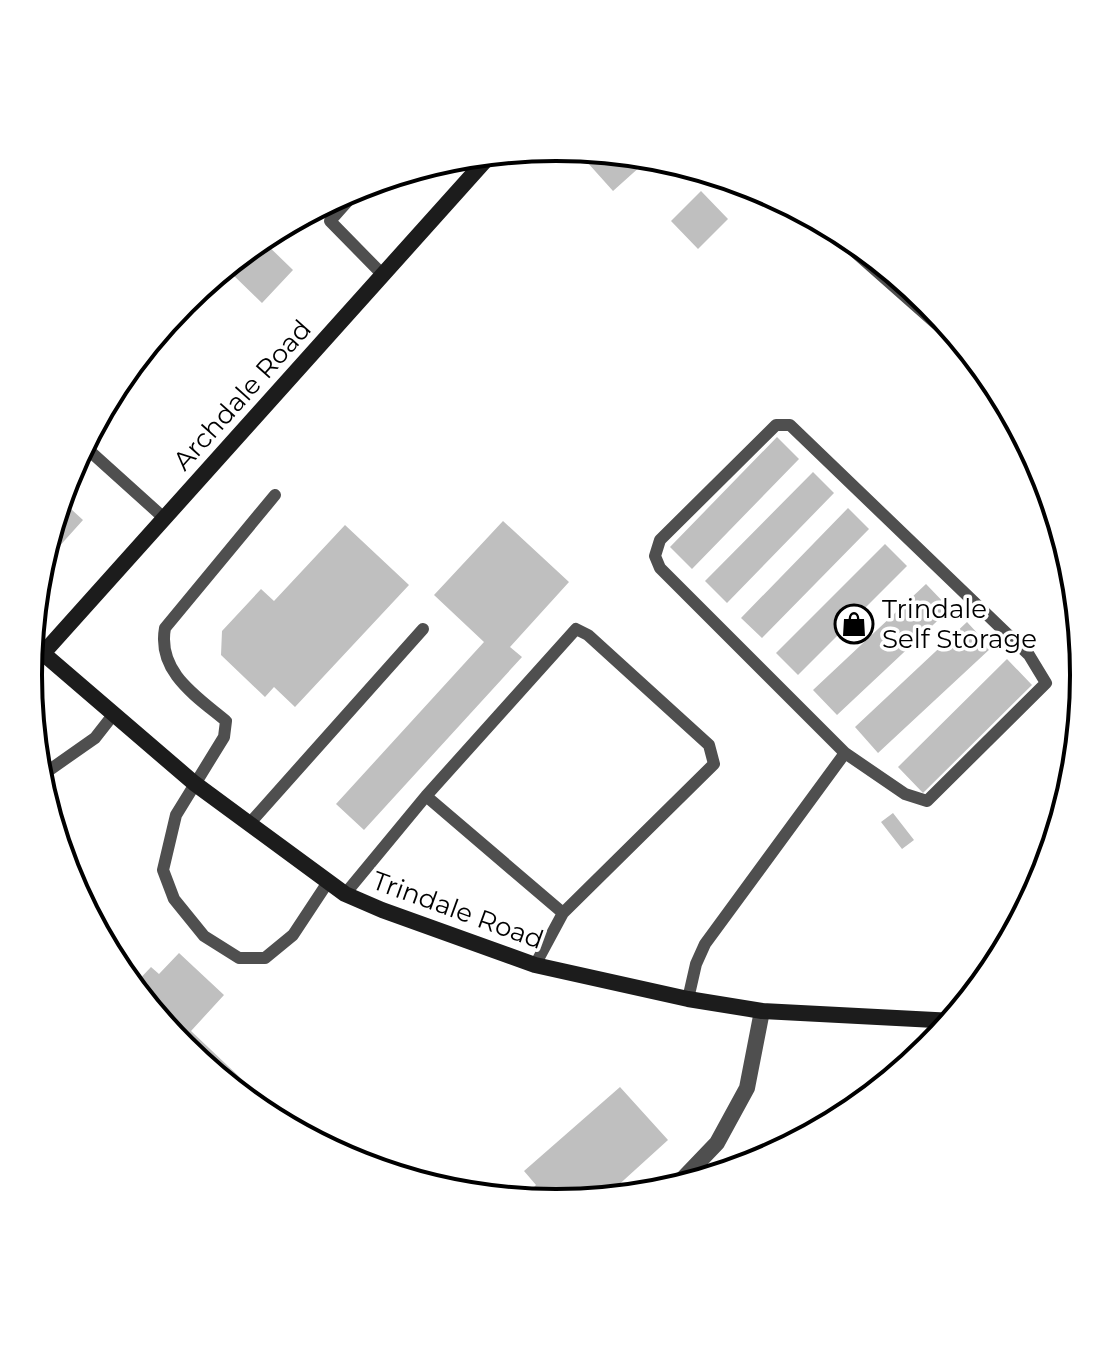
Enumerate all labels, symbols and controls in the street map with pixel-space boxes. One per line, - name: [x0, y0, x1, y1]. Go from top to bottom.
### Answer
- street label: Archdale Road: [166, 313, 318, 477]
- place label: Trindale Self Storage: [882, 593, 1037, 655]
- shop icon: Trindale Self Storage: [833, 603, 875, 645]
- street label: Trindale Road: [368, 864, 548, 956]

